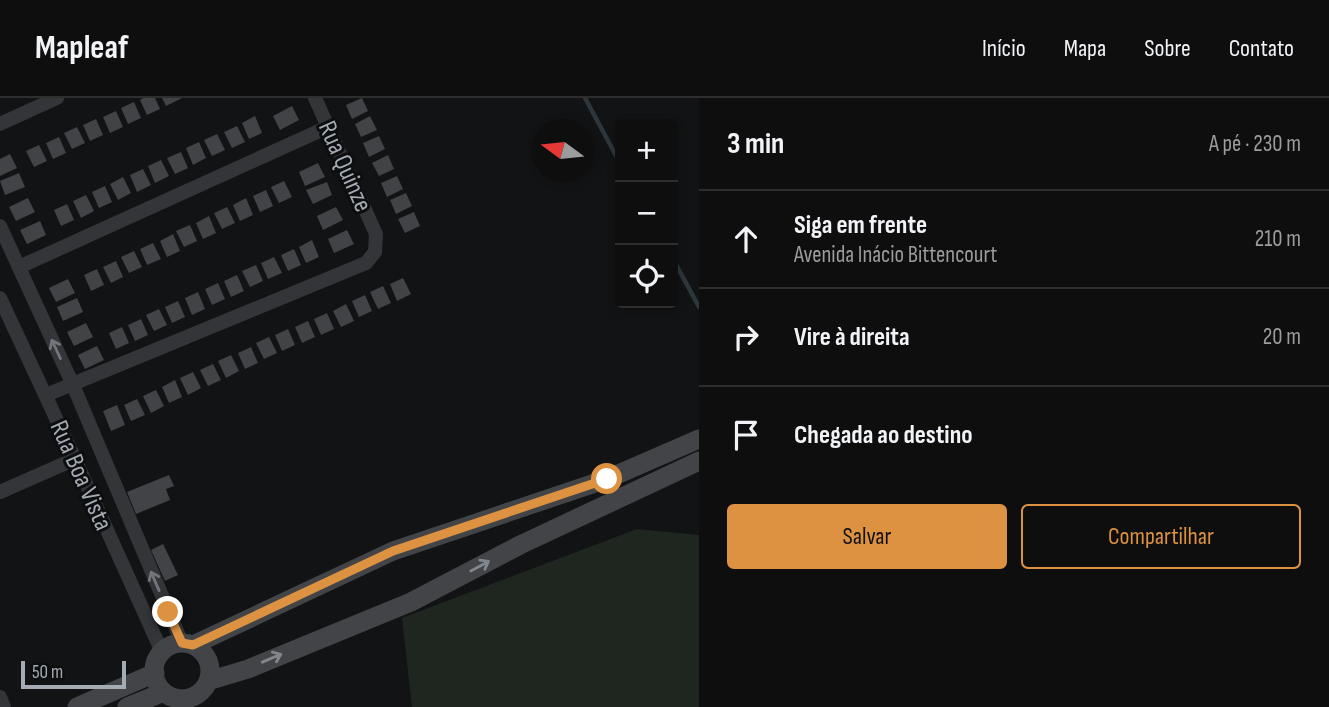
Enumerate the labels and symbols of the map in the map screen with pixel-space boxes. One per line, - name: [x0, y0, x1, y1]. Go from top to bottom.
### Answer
- street label: Rua Quinze: [311, 116, 378, 217]
- north arrow: [531, 119, 594, 182]
- one-way arrow: [49, 339, 63, 360]
- street label: Rua Boa Vista: [43, 416, 119, 535]
- route start: [591, 463, 622, 494]
- one-way arrow: [469, 559, 490, 572]
- one-way arrow: [148, 570, 161, 592]
- route end: [152, 596, 183, 627]
- one-way arrow: [261, 651, 283, 664]
- scale bar: [21, 658, 126, 690]

